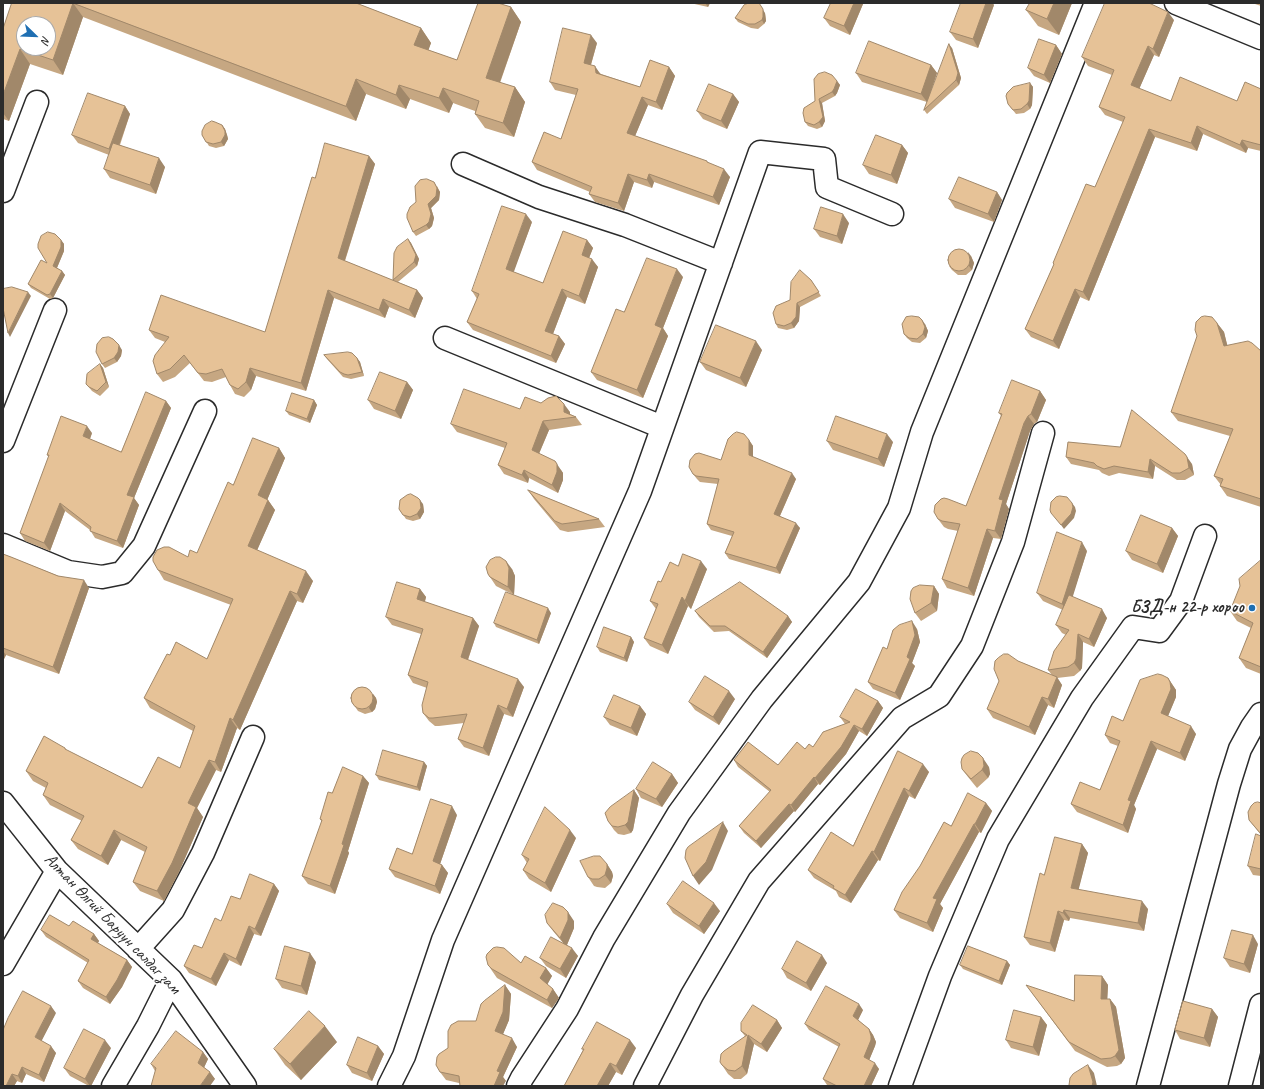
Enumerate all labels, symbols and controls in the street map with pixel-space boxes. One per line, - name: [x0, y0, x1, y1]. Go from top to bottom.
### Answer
- north arrow: [16, 16, 56, 56]
- text: N: [38, 34, 54, 46]
- place label: БЗД-н 22-р хороо: [1131, 598, 1244, 618]
- marker: БЗД-н 22-р хороо: [1247, 603, 1257, 613]
- street label: Алтан Өлгий Баруун салдаг зам: [40, 849, 184, 999]

